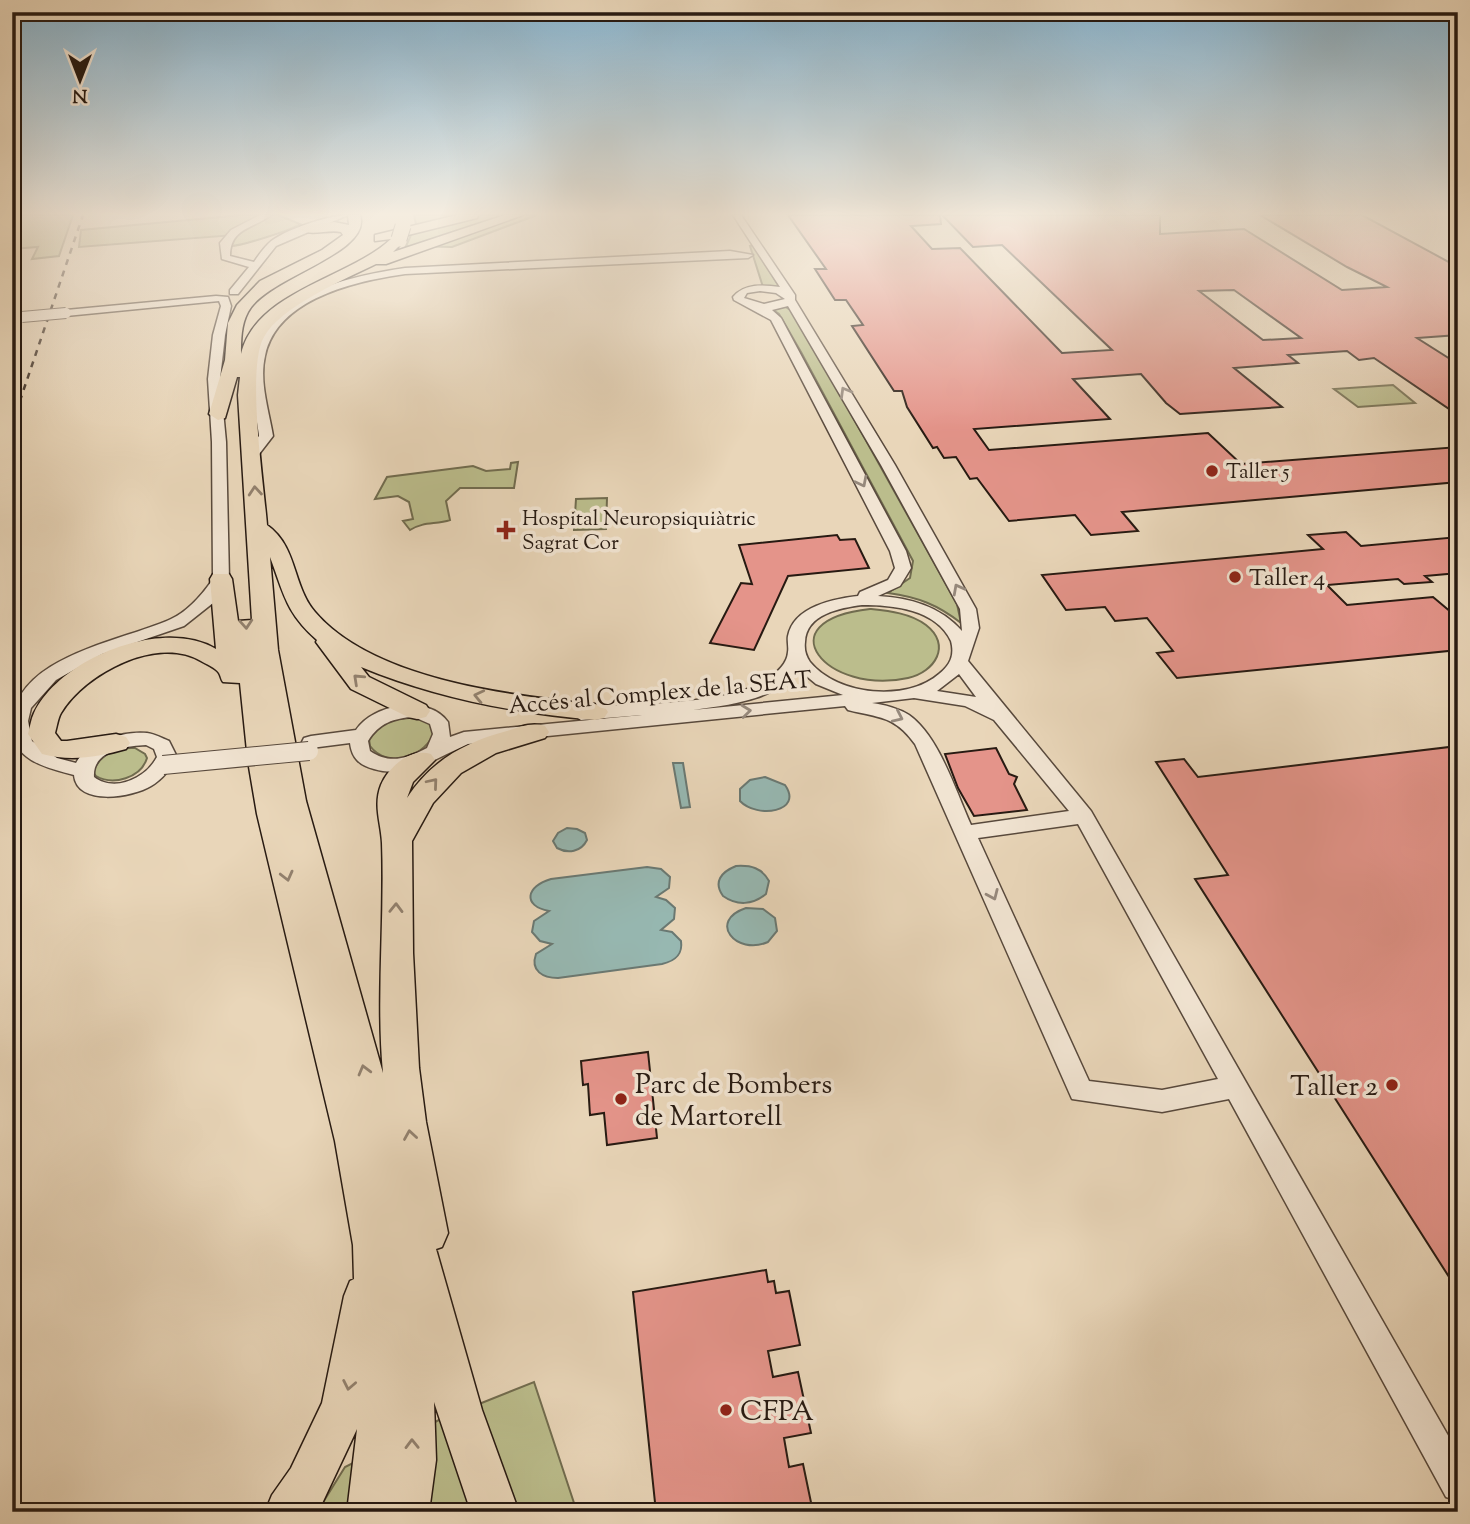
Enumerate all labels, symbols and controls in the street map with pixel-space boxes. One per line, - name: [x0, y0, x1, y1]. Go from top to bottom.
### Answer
- north arrow: [46, 46, 116, 116]
- text: N: [72, 81, 88, 108]
- one-way arrow: [840, 386, 853, 399]
- place label: Taller 5: [1226, 458, 1289, 488]
- marker: Taller 5: [1204, 463, 1220, 479]
- one-way arrow: [854, 474, 868, 487]
- one-way arrow: [248, 486, 263, 497]
- place label: Hospital Neuropsiquiàtric Sagrat Cor: [522, 505, 756, 559]
- marker: Hospital Neuropsiquiàtric Sagrat Cor: [496, 520, 516, 540]
- place label: Taller 4: [1249, 562, 1325, 596]
- marker: Taller 4: [1227, 569, 1243, 585]
- one-way arrow: [953, 584, 966, 597]
- one-way arrow: [238, 619, 253, 630]
- street label: Accés al Complex de la SEAT: [507, 664, 813, 724]
- one-way arrow: [353, 675, 366, 688]
- one-way arrow: [473, 690, 485, 705]
- one-way arrow: [741, 704, 752, 719]
- one-way arrow: [891, 709, 903, 723]
- one-way arrow: [425, 778, 437, 791]
- one-way arrow: [279, 870, 293, 882]
- one-way arrow: [985, 888, 999, 900]
- one-way arrow: [388, 903, 404, 913]
- one-way arrow: [358, 1064, 372, 1076]
- place label: Parc de Bombers de Martorell: [635, 1066, 832, 1138]
- place label: Taller 2: [1290, 1068, 1378, 1108]
- marker: Taller 2: [1384, 1077, 1400, 1093]
- marker: Parc de Bombers de Martorell: [613, 1091, 629, 1107]
- one-way arrow: [403, 1129, 418, 1141]
- one-way arrow: [342, 1379, 357, 1391]
- place label: CFPA: [740, 1393, 814, 1433]
- marker: CFPA: [718, 1402, 734, 1418]
- one-way arrow: [404, 1438, 420, 1449]

